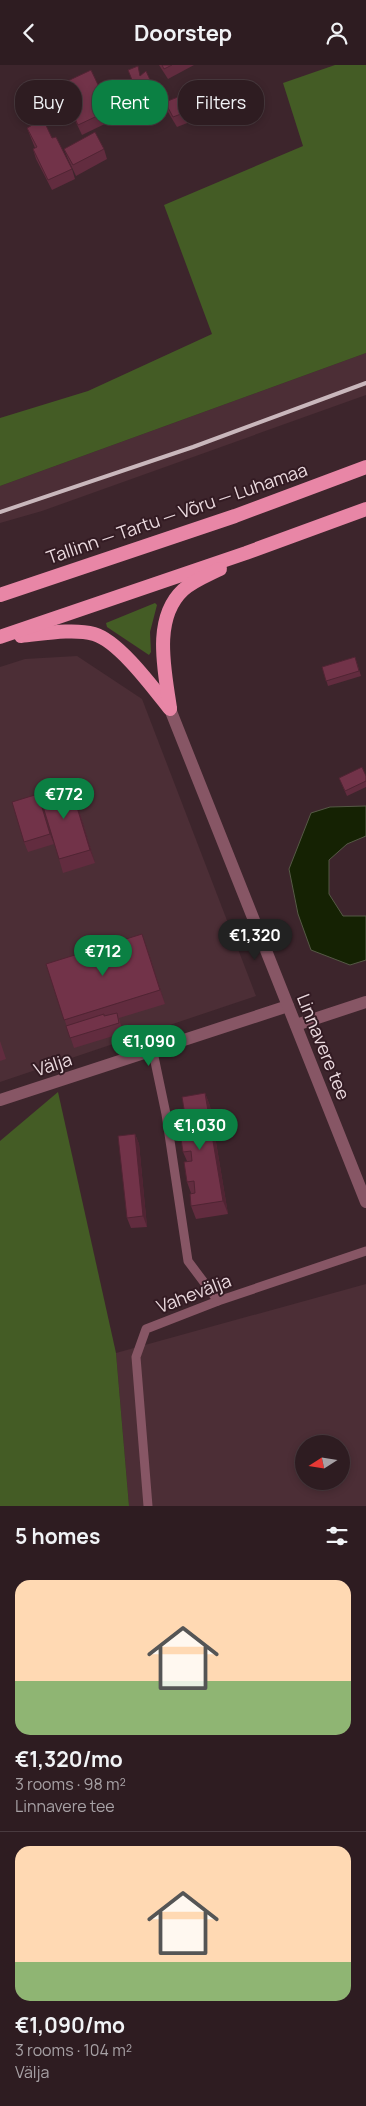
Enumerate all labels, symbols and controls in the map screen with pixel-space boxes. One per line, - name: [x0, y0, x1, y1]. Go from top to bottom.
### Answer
- text: Doorstep: [134, 18, 232, 48]
- icon: back: [15, 19, 43, 47]
- icon: person: [323, 19, 351, 47]
- chip: Buy: [15, 80, 82, 125]
- chip: Rent: [92, 80, 168, 125]
- chip: Filters: [178, 80, 264, 125]
- street label: Tallinn — Tartu — Võru — Luhamaa: [43, 457, 310, 569]
- pin: €772: [34, 777, 94, 820]
- text: €772: [45, 783, 83, 805]
- pin: €1,320: [214, 919, 296, 961]
- text: €1,320: [229, 924, 281, 946]
- pin: €712: [73, 935, 133, 977]
- text: €712: [85, 940, 121, 962]
- street label: Linnavere tee: [292, 990, 356, 1103]
- pin: €1,090: [108, 1025, 190, 1067]
- text: €1,090: [122, 1030, 176, 1052]
- street label: Välja: [31, 1047, 75, 1081]
- pin: €1,030: [159, 1109, 241, 1151]
- text: €1,030: [174, 1114, 226, 1136]
- street label: Vahevälja: [153, 1268, 234, 1318]
- north arrow: [295, 1435, 350, 1490]
- map controls: [295, 1435, 350, 1490]
- text: 5 homes: [15, 1522, 100, 1550]
- icon: filters: [323, 1522, 351, 1550]
- icon: home: [138, 1613, 228, 1703]
- text: €1,320/mo: [15, 1745, 123, 1773]
- text: 3 rooms · 98 m²: [15, 1773, 126, 1795]
- text: Linnavere tee: [15, 1795, 115, 1817]
- icon: home: [138, 1878, 228, 1968]
- text: €1,090/mo: [15, 2011, 125, 2039]
- text: 3 rooms · 104 m²: [15, 2039, 132, 2061]
- text: Välja: [15, 2061, 49, 2083]

